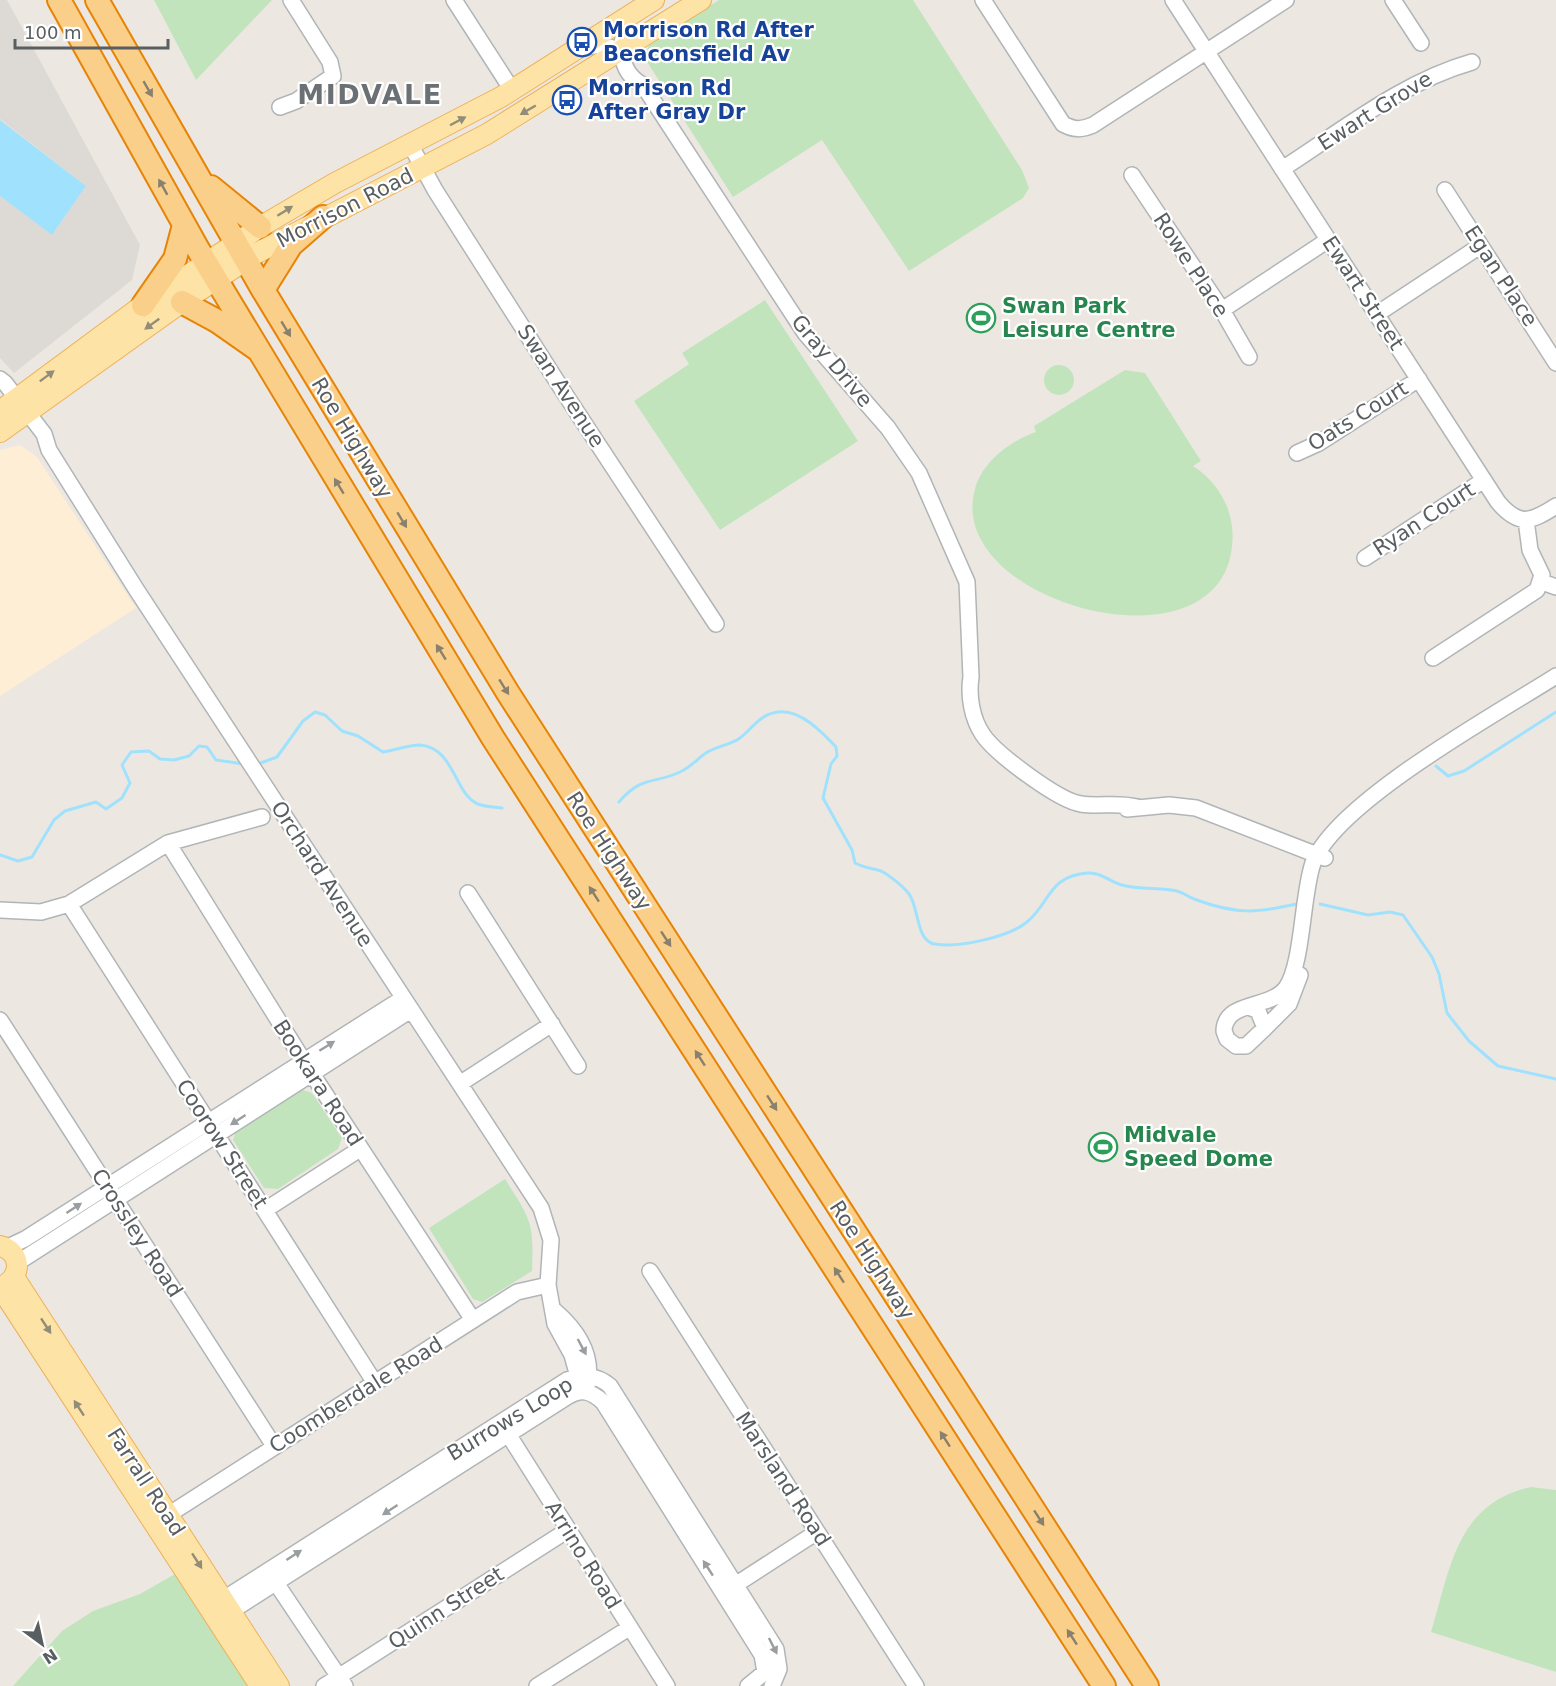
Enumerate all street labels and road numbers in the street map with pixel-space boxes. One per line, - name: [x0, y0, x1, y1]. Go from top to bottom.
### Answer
- street label: Ewart Grove: [1314, 67, 1436, 155]
- street label: Morrison Road: [273, 163, 417, 253]
- street label: Rowe Place: [1149, 209, 1233, 321]
- street label: Egan Place: [1460, 221, 1542, 331]
- street label: Ewart Street: [1317, 232, 1409, 354]
- street label: Gray Drive: [787, 310, 877, 412]
- street label: Swan Avenue: [512, 320, 610, 452]
- street label: Roe Highway: [306, 373, 398, 503]
- street label: Oats Court: [1304, 376, 1412, 456]
- street label: Ryan Court: [1369, 477, 1479, 561]
- street label: Roe Highway: [562, 787, 656, 915]
- street label: Orchard Avenue: [266, 797, 378, 951]
- street label: Bookara Road: [268, 1015, 368, 1151]
- street label: Coorow Street: [171, 1075, 273, 1213]
- street label: Crossley Road: [87, 1164, 187, 1302]
- street label: Roe Highway: [825, 1196, 919, 1324]
- street label: Coomberdale Road: [265, 1332, 447, 1458]
- street label: Burrows Loop: [443, 1372, 577, 1466]
- street label: Marsland Road: [731, 1407, 835, 1551]
- street label: Farrall Road: [102, 1424, 190, 1540]
- street label: Arrino Road: [540, 1497, 626, 1613]
- street label: Quinn Street: [384, 1562, 508, 1654]

